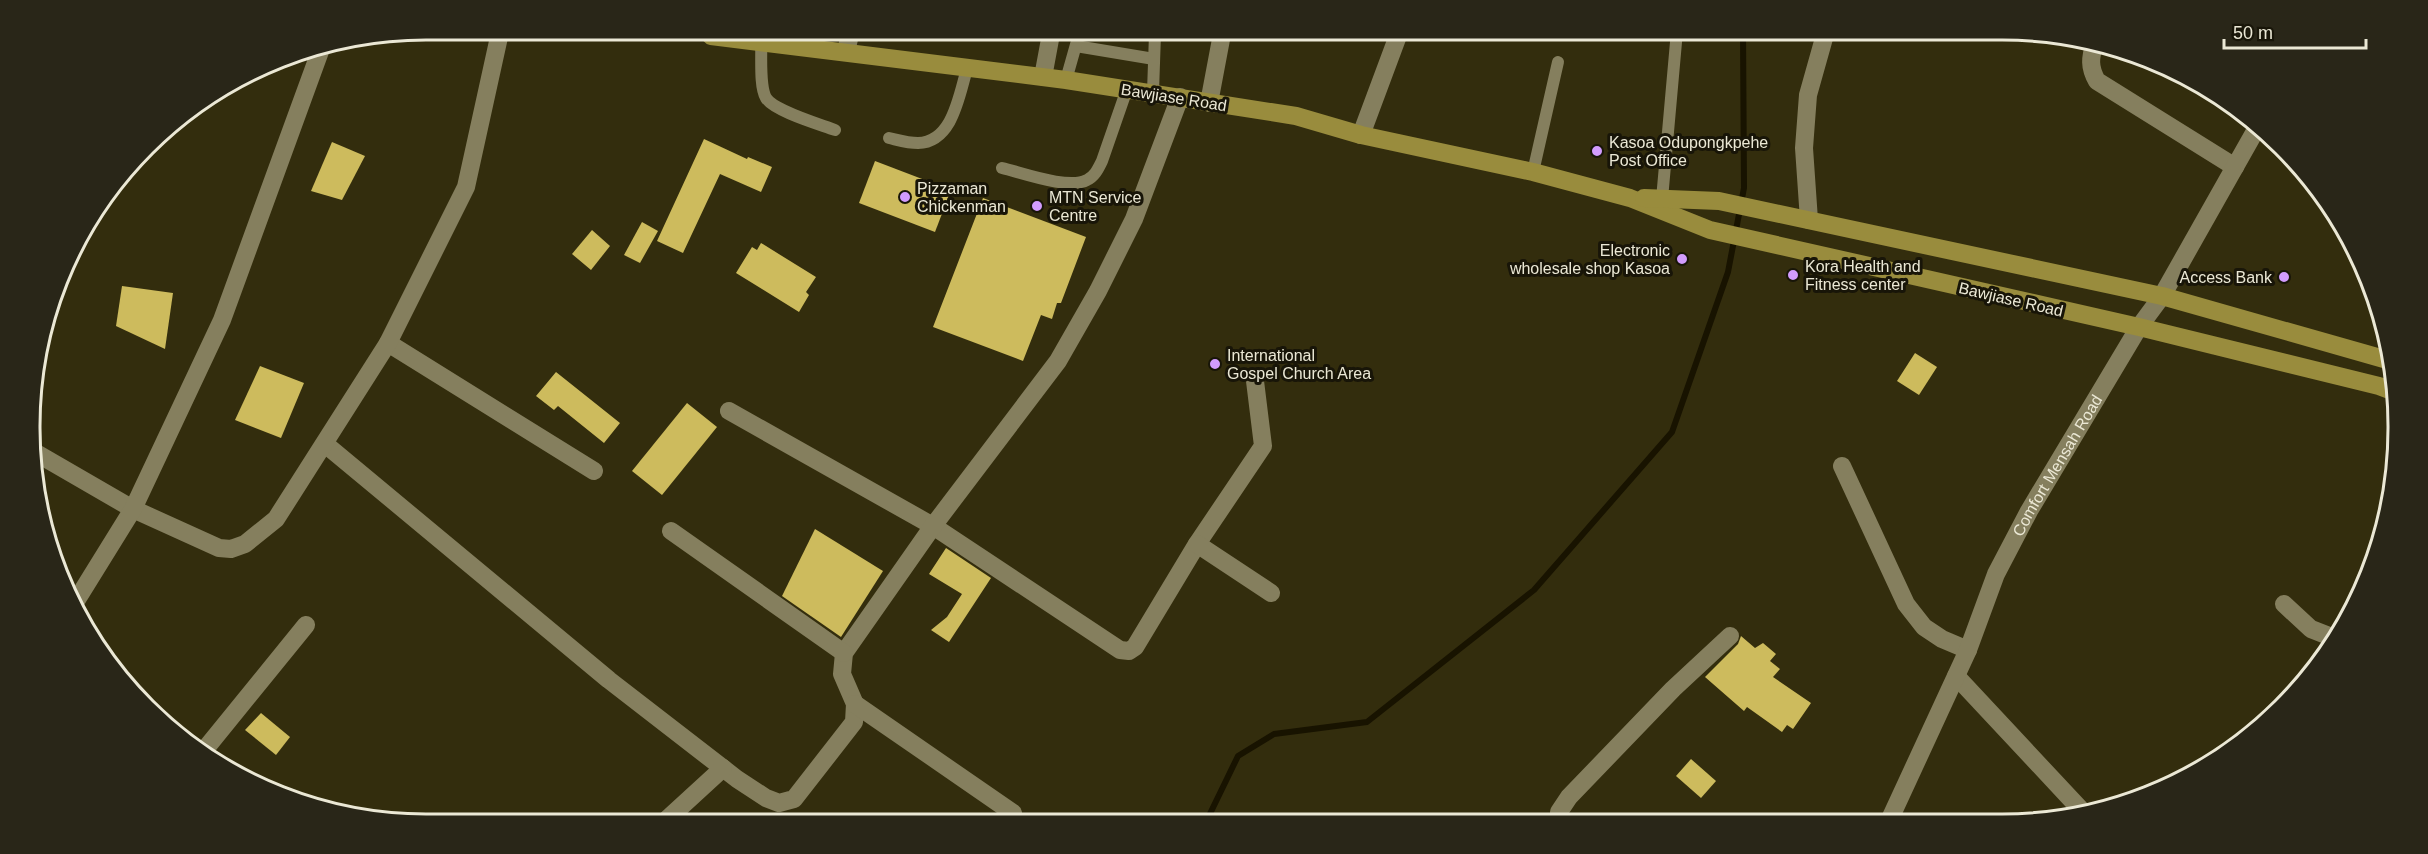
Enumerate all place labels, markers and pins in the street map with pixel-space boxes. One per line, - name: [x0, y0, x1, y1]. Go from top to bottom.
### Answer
- place label: Kasoa Odupongkpehe Post Office: [1609, 134, 1768, 169]
- marker: Kasoa Odupongkpehe Post Office: [1590, 144, 1604, 158]
- place label: Pizzaman Chickenman: [917, 180, 1006, 215]
- place label: MTN Service Centre: [1049, 189, 1142, 224]
- marker: Pizzaman Chickenman: [898, 190, 912, 204]
- marker: MTN Service Centre: [1030, 199, 1044, 213]
- place label: Electronic wholesale shop Kasoa: [1509, 242, 1670, 277]
- marker: Electronic wholesale shop Kasoa: [1675, 252, 1689, 266]
- place label: Kora Health and Fitness center: [1805, 258, 1921, 293]
- marker: Kora Health and Fitness center: [1786, 268, 1800, 282]
- place label: Access Bank: [2180, 269, 2273, 286]
- marker: Access Bank: [2277, 270, 2291, 284]
- place label: International Gospel Church Area: [1227, 347, 1371, 382]
- marker: International Gospel Church Area: [1208, 357, 1222, 371]

